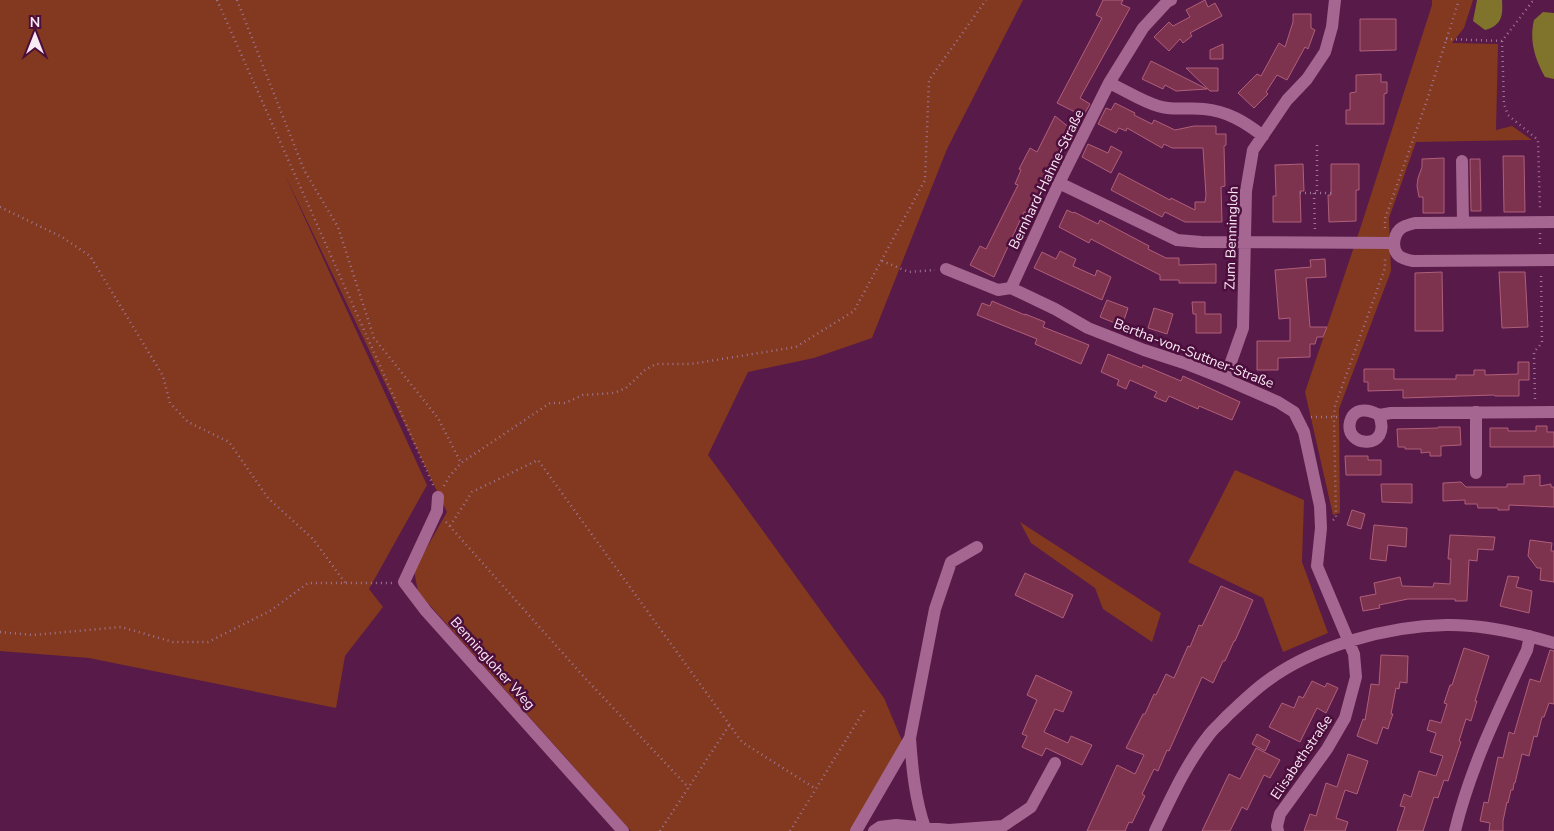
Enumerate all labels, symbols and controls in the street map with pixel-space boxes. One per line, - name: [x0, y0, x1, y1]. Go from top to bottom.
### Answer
- north arrow: [10, 10, 60, 60]
- text: N: [30, 13, 40, 32]
- street label: Bernhard-Hahne-Straße: [1004, 106, 1089, 252]
- street label: Zum Benningloh: [1220, 186, 1243, 290]
- street label: Bertha-von-Suttner-Straße: [1111, 314, 1277, 393]
- street label: Benningloher Weg: [446, 613, 539, 714]
- street label: Elisabethstraße: [1266, 711, 1337, 803]

